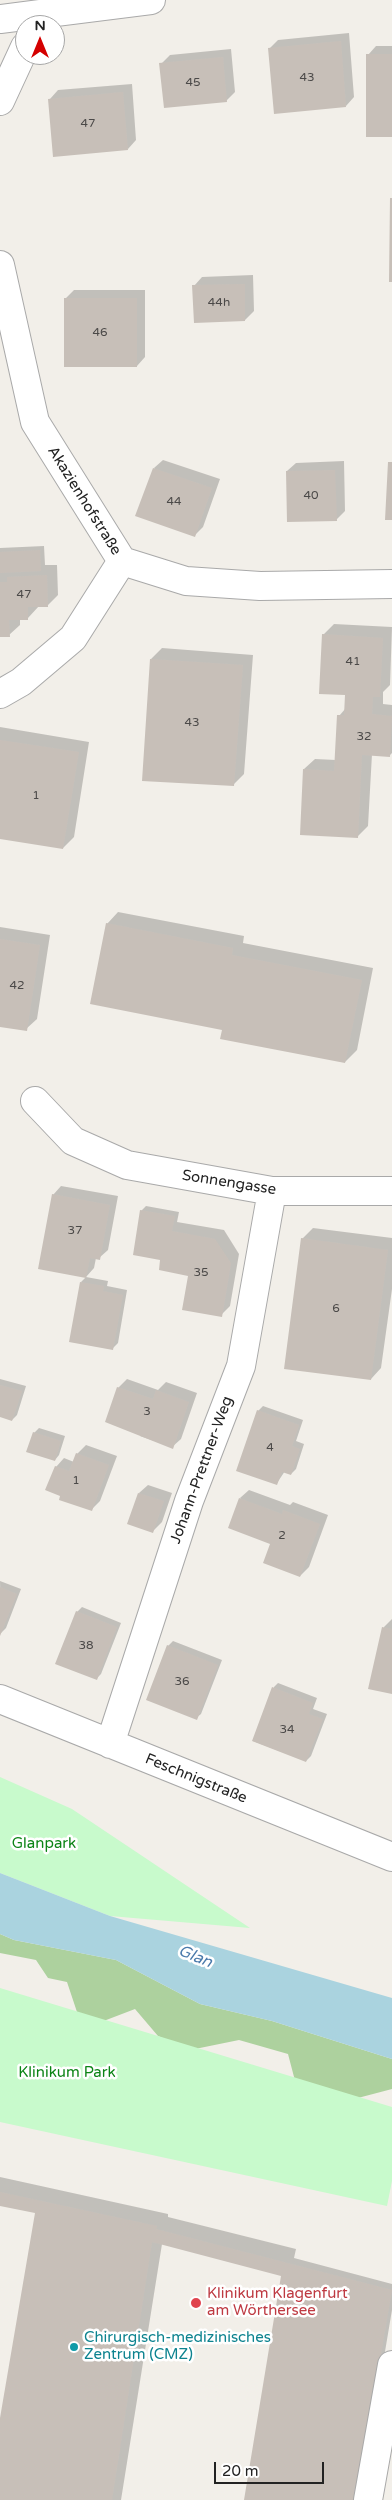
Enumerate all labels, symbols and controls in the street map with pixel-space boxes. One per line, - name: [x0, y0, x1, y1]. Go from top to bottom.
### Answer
- north arrow: [15, 15, 65, 65]
- text: N: [34, 17, 46, 34]
- house number: 43: [299, 71, 315, 85]
- house number: 45: [185, 76, 201, 90]
- house number: 47: [80, 117, 96, 131]
- house number: 44h: [208, 296, 230, 310]
- house number: 46: [92, 326, 108, 340]
- street label: Akazienhofstraße: [43, 443, 125, 559]
- house number: 40: [303, 489, 319, 503]
- house number: 44: [166, 495, 182, 509]
- house number: 47: [16, 588, 32, 602]
- house number: 41: [345, 655, 361, 669]
- house number: 43: [184, 716, 200, 730]
- house number: 32: [356, 730, 372, 744]
- house number: 1: [32, 789, 40, 803]
- house number: 42: [9, 979, 25, 993]
- street label: Sonnengasse: [181, 1167, 277, 1199]
- house number: 37: [67, 1224, 83, 1238]
- house number: 35: [193, 1266, 209, 1280]
- house number: 6: [332, 1302, 340, 1316]
- street label: Johann-Prettner-Weg: [167, 1394, 237, 1546]
- house number: 3: [143, 1405, 151, 1419]
- house number: 4: [266, 1441, 274, 1455]
- house number: 1: [72, 1474, 80, 1488]
- house number: 2: [278, 1529, 286, 1543]
- house number: 38: [78, 1639, 94, 1653]
- house number: 36: [174, 1675, 190, 1689]
- house number: 34: [279, 1723, 295, 1737]
- street label: Feschnigstraße: [142, 1750, 250, 1808]
- park label: Glanpark: [12, 1835, 76, 1853]
- water label: Glan: [175, 1942, 215, 1972]
- park label: Klinikum Park: [18, 2064, 116, 2082]
- place label: Klinikum Klagenfurt am Wörthersee: [207, 2285, 348, 2320]
- marker: Klinikum Klagenfurt am Wörthersee: [189, 2296, 203, 2310]
- place label: Chirurgisch-medizinisches Zentrum (CMZ): [84, 2329, 271, 2364]
- marker: Chirurgisch-medizinisches Zentrum (CMZ): [68, 2341, 80, 2353]
- scale bar: [217, 2452, 327, 2484]
- text: 20 m: [222, 2462, 259, 2480]

